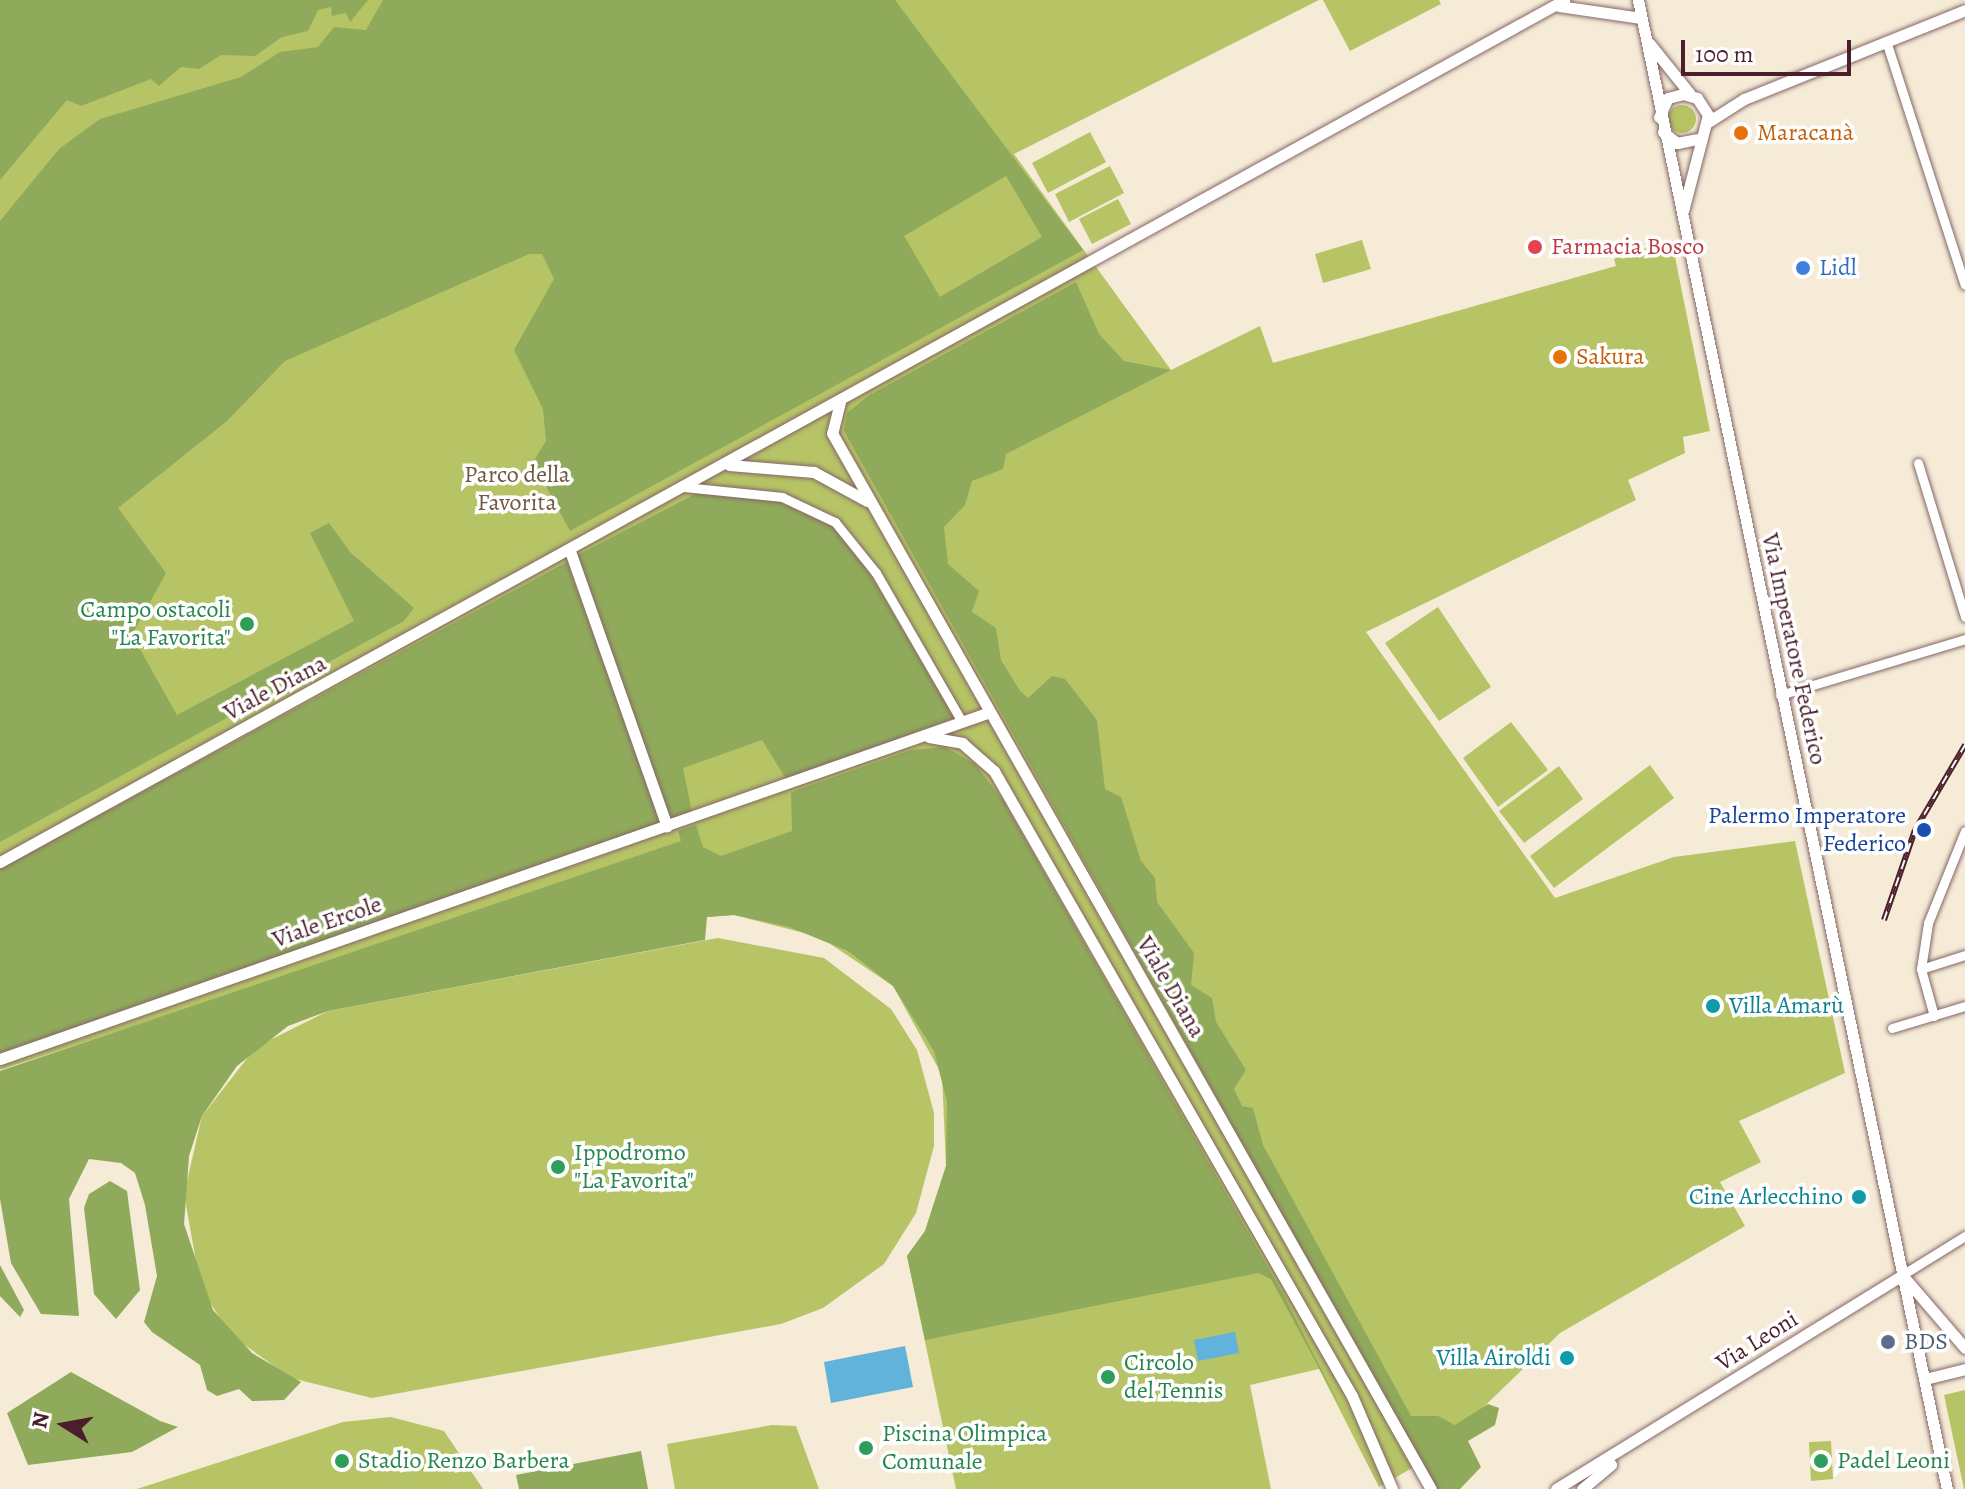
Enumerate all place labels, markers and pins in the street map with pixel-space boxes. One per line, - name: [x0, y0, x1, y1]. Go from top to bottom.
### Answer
- place label: Maracanà: [1757, 119, 1854, 147]
- marker: Maracanà: [1732, 124, 1750, 142]
- place label: Farmacia Bosco: [1551, 233, 1704, 261]
- marker: Farmacia Bosco: [1526, 238, 1544, 256]
- place label: Lidl: [1819, 254, 1857, 282]
- marker: Lidl: [1794, 259, 1812, 277]
- place label: Sakura: [1576, 343, 1644, 371]
- marker: Sakura: [1551, 348, 1569, 366]
- place label: Campo ostacoli "La Favorita": [80, 596, 231, 652]
- marker: Campo ostacoli "La Favorita": [238, 615, 256, 633]
- place label: Palermo Imperatore Federico: [1708, 802, 1906, 858]
- marker: Palermo Imperatore Federico: [1913, 819, 1935, 841]
- place label: Villa Amarù: [1729, 992, 1844, 1020]
- marker: Villa Amarù: [1704, 997, 1722, 1015]
- place label: Ippodromo "La Favorita": [574, 1139, 694, 1195]
- marker: Ippodromo "La Favorita": [549, 1158, 567, 1176]
- place label: Cine Arlecchino: [1689, 1183, 1843, 1211]
- marker: Cine Arlecchino: [1850, 1188, 1868, 1206]
- place label: BDS: [1904, 1328, 1948, 1356]
- marker: BDS: [1879, 1333, 1897, 1351]
- place label: Villa Airoldi: [1436, 1344, 1551, 1372]
- place label: Circolo del Tennis: [1124, 1349, 1223, 1405]
- marker: Villa Airoldi: [1558, 1349, 1576, 1367]
- marker: Circolo del Tennis: [1099, 1368, 1117, 1386]
- place label: Piscina Olimpica Comunale: [882, 1420, 1047, 1476]
- marker: Piscina Olimpica Comunale: [857, 1439, 875, 1457]
- place label: Stadio Renzo Barbera: [358, 1447, 570, 1475]
- place label: Padel Leoni: [1837, 1447, 1950, 1475]
- marker: Stadio Renzo Barbera: [333, 1452, 351, 1470]
- marker: Padel Leoni: [1812, 1452, 1830, 1470]

